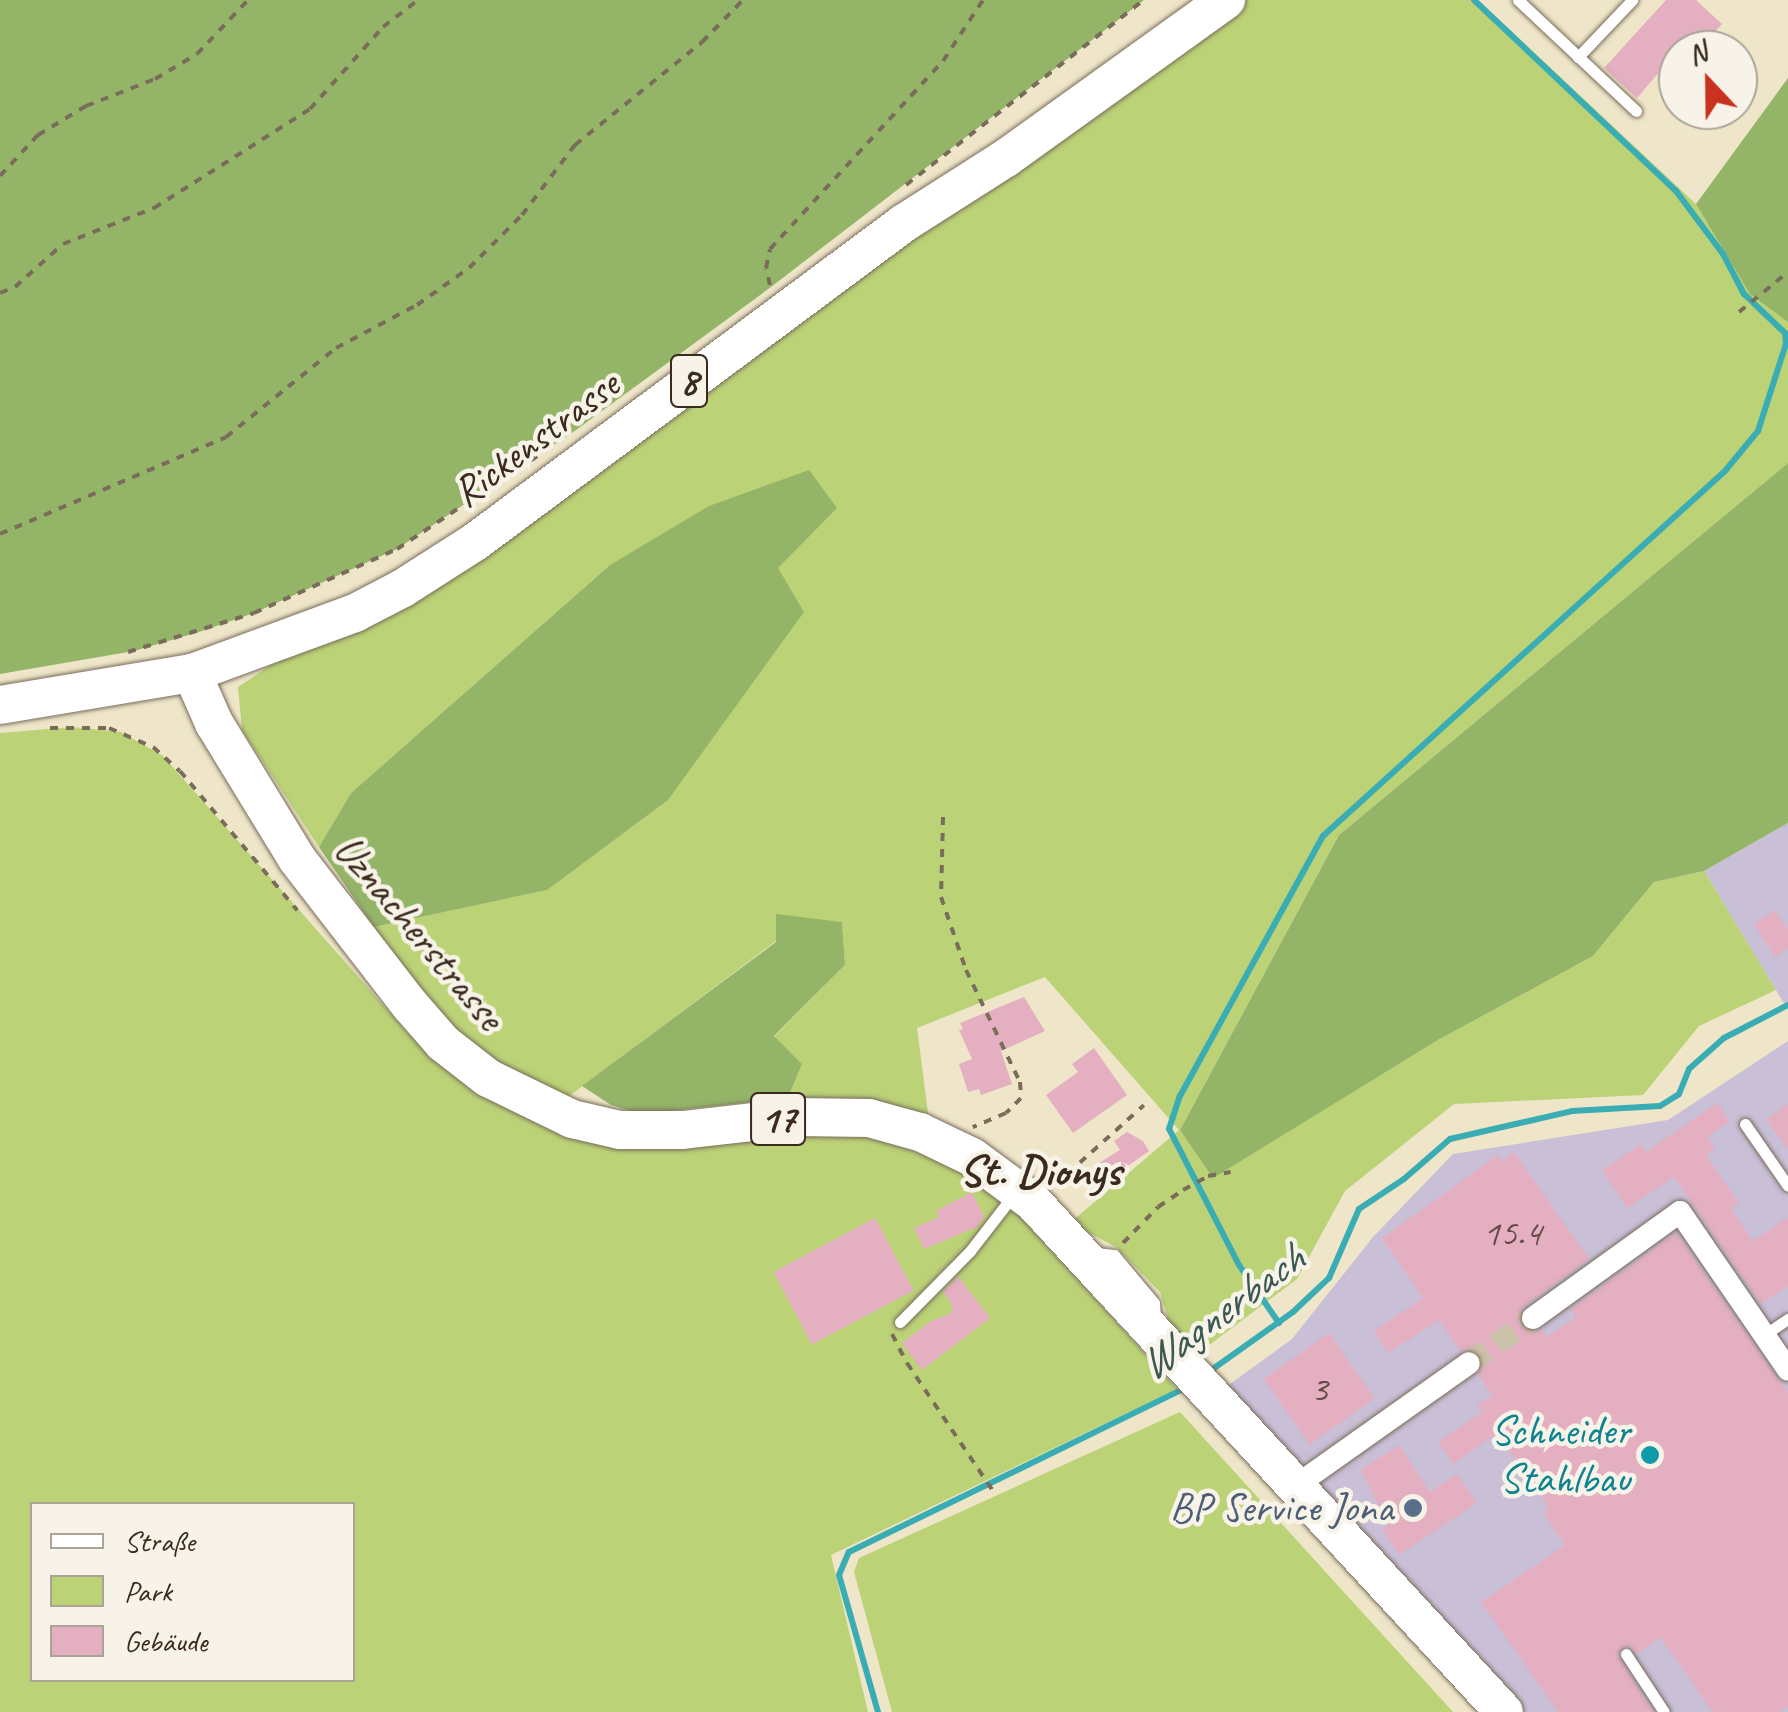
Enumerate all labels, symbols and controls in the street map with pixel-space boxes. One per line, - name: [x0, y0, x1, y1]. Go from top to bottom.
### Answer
- north arrow: [1658, 30, 1758, 130]
- text: N: [1683, 34, 1712, 73]
- road number: 8: [669, 346, 709, 416]
- street label: Rickenstrasse: [443, 360, 629, 518]
- street label: Uznacherstrasse: [323, 825, 515, 1041]
- road number: 17: [748, 1084, 808, 1154]
- district label: St. Dionys: [959, 1144, 1121, 1198]
- house number: 15.4: [1483, 1210, 1541, 1256]
- water label: Wagnerbach: [1128, 1232, 1314, 1392]
- house number: 3: [1310, 1366, 1328, 1412]
- place label: Schneider Stahlbau: [1491, 1406, 1630, 1504]
- marker: Schneider Stahlbau: [1639, 1444, 1661, 1466]
- place label: BP Service Jona: [1169, 1483, 1393, 1533]
- marker: BP Service Jona: [1402, 1497, 1424, 1519]
- legend: [30, 1502, 355, 1682]
- text: Straße: [124, 1522, 195, 1560]
- text: Park: [124, 1572, 172, 1610]
- text: Gebäude: [124, 1622, 207, 1660]

